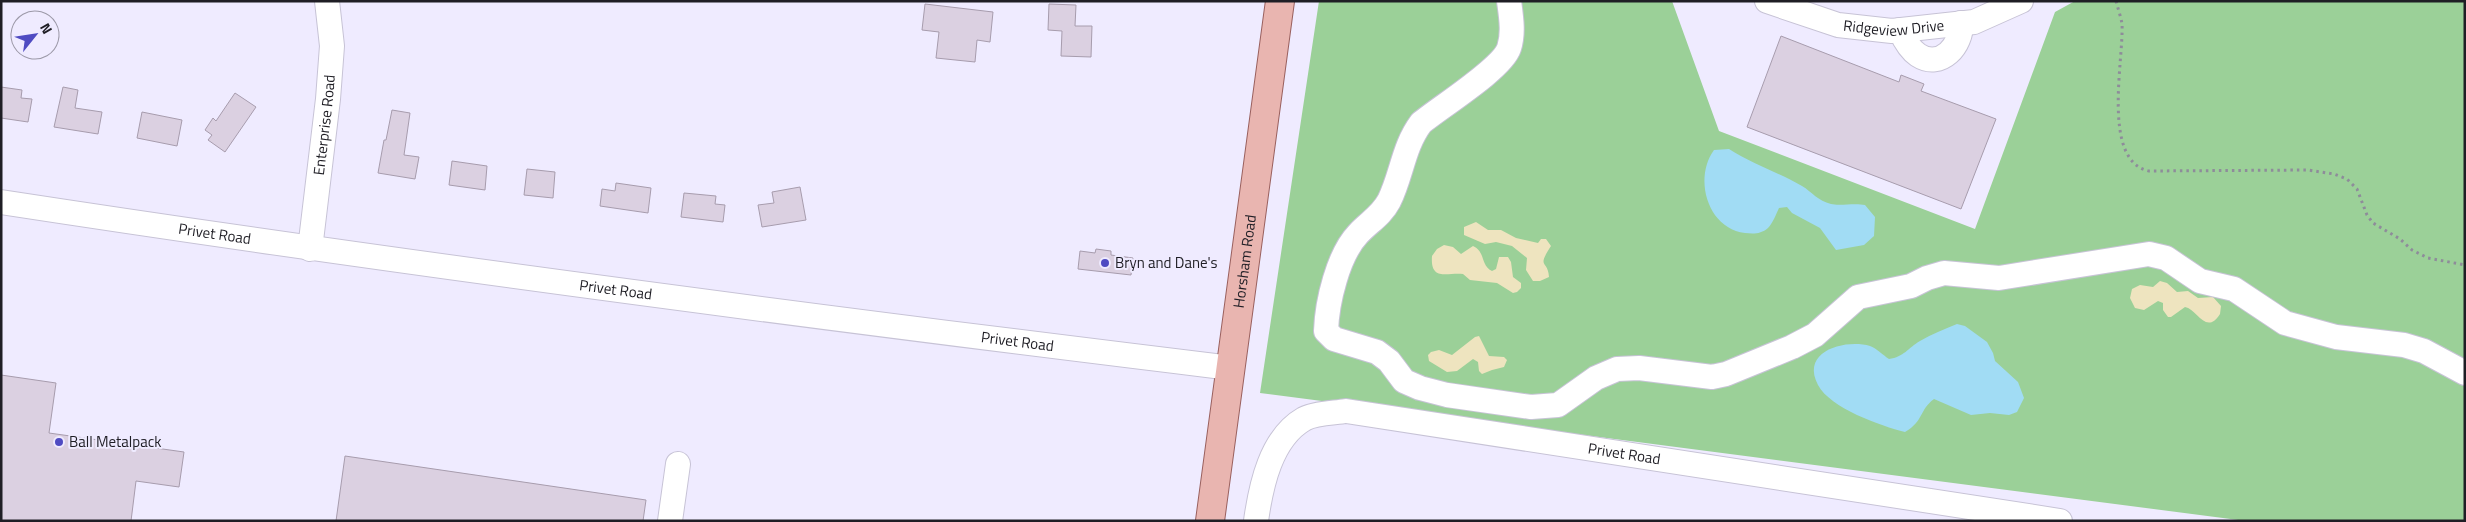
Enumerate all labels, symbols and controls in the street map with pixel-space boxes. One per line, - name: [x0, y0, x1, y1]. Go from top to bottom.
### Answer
- north arrow: [10, 10, 60, 60]
- street label: Ridgeview Drive: [1842, 13, 1945, 42]
- text: N: [35, 19, 58, 38]
- street label: Enterprise Road: [307, 74, 341, 176]
- street label: Horsham Road: [1227, 213, 1262, 309]
- street label: Privet Road: [177, 217, 253, 250]
- place label: Bryn and Dane's: [1115, 251, 1218, 274]
- marker: Bryn and Dane's: [1099, 257, 1111, 269]
- street label: Privet Road: [578, 273, 654, 306]
- street label: Privet Road: [980, 325, 1055, 357]
- place label: Ball Metalpack: [69, 430, 161, 453]
- marker: Ball Metalpack: [53, 436, 65, 448]
- street label: Privet Road: [1586, 436, 1662, 470]

